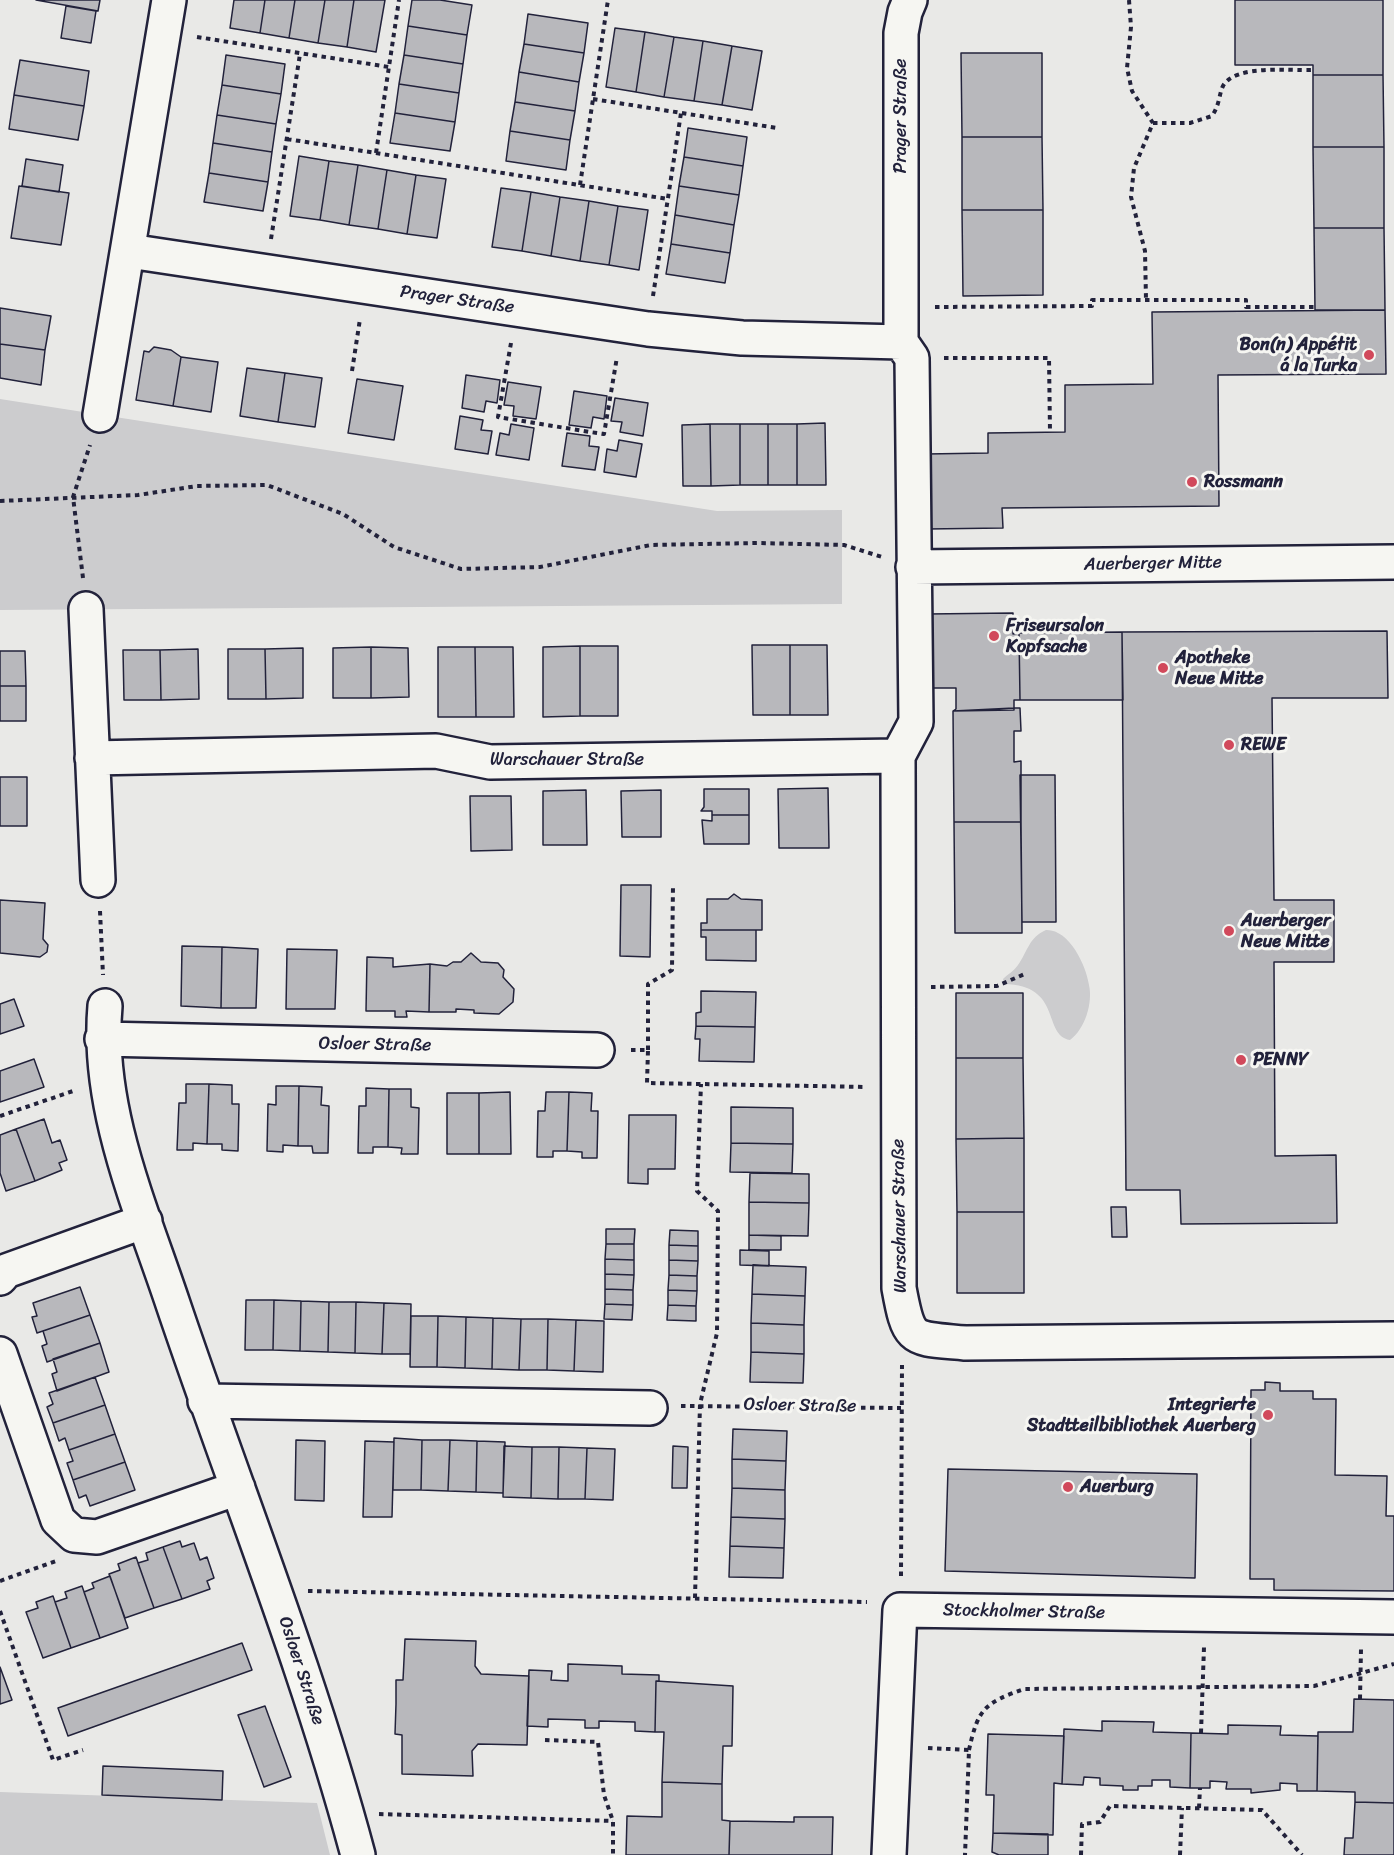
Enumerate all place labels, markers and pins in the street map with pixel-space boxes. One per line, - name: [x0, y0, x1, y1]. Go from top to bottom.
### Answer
- place label: Bon(n) Appétit á la Turka: [1240, 334, 1357, 376]
- marker: Bon(n) Appétit á la Turka: [1362, 348, 1376, 362]
- place label: Rossmann: [1204, 471, 1283, 493]
- marker: Rossmann: [1185, 475, 1199, 489]
- place label: Friseursalon Kopfsache: [1006, 615, 1104, 658]
- marker: Friseursalon Kopfsache: [987, 629, 1001, 643]
- place label: Apotheke Neue Mitte: [1175, 647, 1264, 690]
- marker: Apotheke Neue Mitte: [1156, 661, 1170, 675]
- place label: REWE: [1241, 734, 1286, 756]
- marker: REWE: [1222, 738, 1236, 752]
- place label: Auerberger Neue Mitte: [1241, 910, 1330, 952]
- marker: Auerberger Neue Mitte: [1222, 924, 1236, 938]
- place label: PENNY: [1253, 1049, 1308, 1071]
- marker: PENNY: [1234, 1053, 1248, 1067]
- place label: Integrierte Stadtteilbibliothek Auerberg: [1027, 1394, 1256, 1436]
- marker: Integrierte Stadtteilbibliothek Auerberg: [1261, 1408, 1275, 1422]
- place label: Auerburg: [1080, 1476, 1154, 1498]
- marker: Auerburg: [1061, 1480, 1075, 1494]

